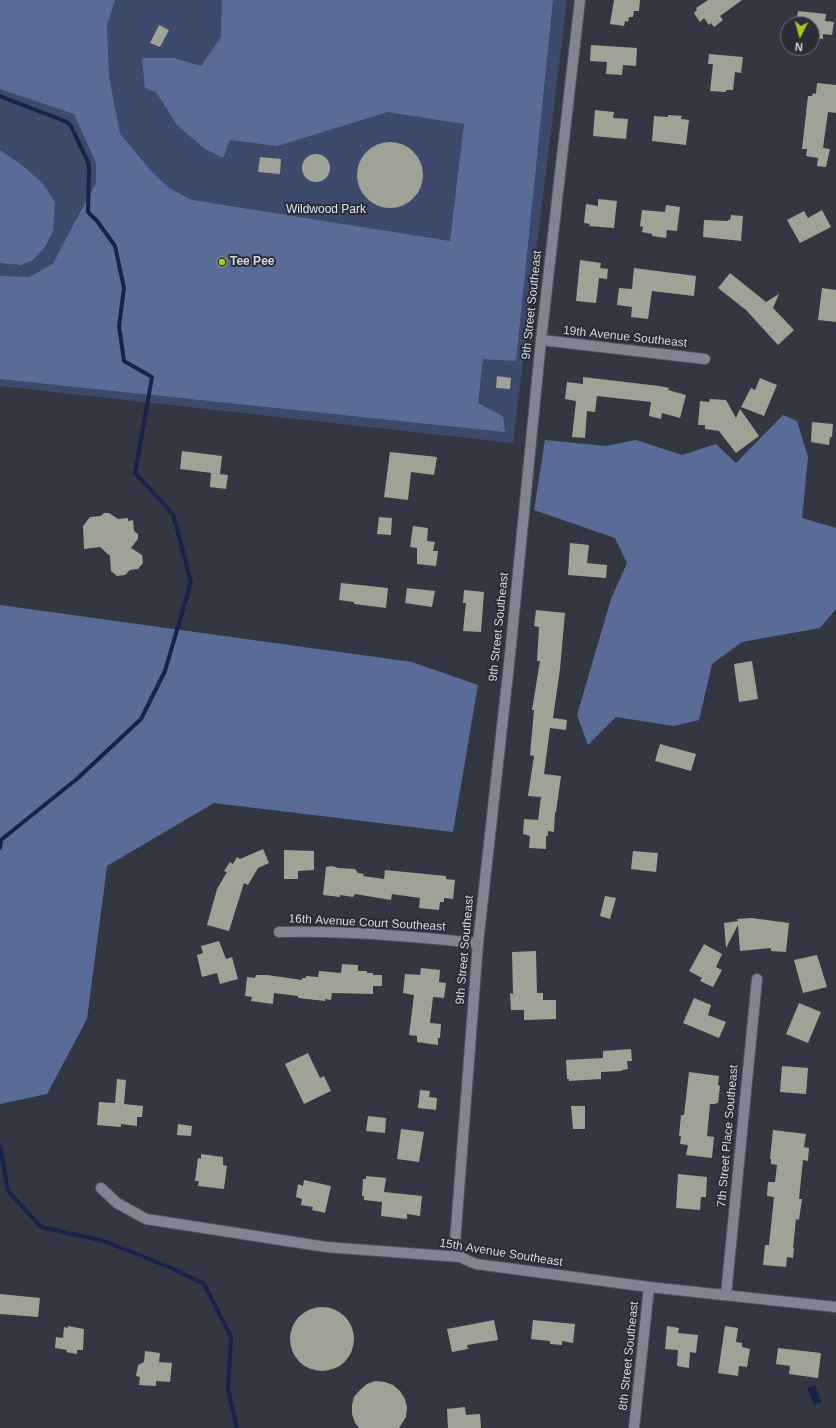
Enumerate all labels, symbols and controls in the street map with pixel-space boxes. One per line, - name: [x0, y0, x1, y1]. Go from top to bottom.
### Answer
- north arrow: [780, 16, 820, 56]
- text: N: [794, 41, 803, 53]
- park label: Wildwood Park: [286, 203, 366, 217]
- street label: 9th Street Southeast: [519, 250, 545, 360]
- place label: Tee Pee: [230, 255, 274, 269]
- marker: Tee Pee: [217, 257, 227, 267]
- street label: 19th Avenue Southeast: [562, 323, 688, 351]
- street label: 9th Street Southeast: [486, 572, 512, 682]
- street label: 9th Street Southeast: [453, 895, 477, 1005]
- street label: 16th Avenue Court Southeast: [288, 912, 446, 934]
- street label: 7th Street Place Southeast: [715, 1064, 741, 1208]
- street label: 15th Avenue Southeast: [438, 1236, 564, 1270]
- street label: 8th Street Southeast: [616, 1301, 642, 1411]

